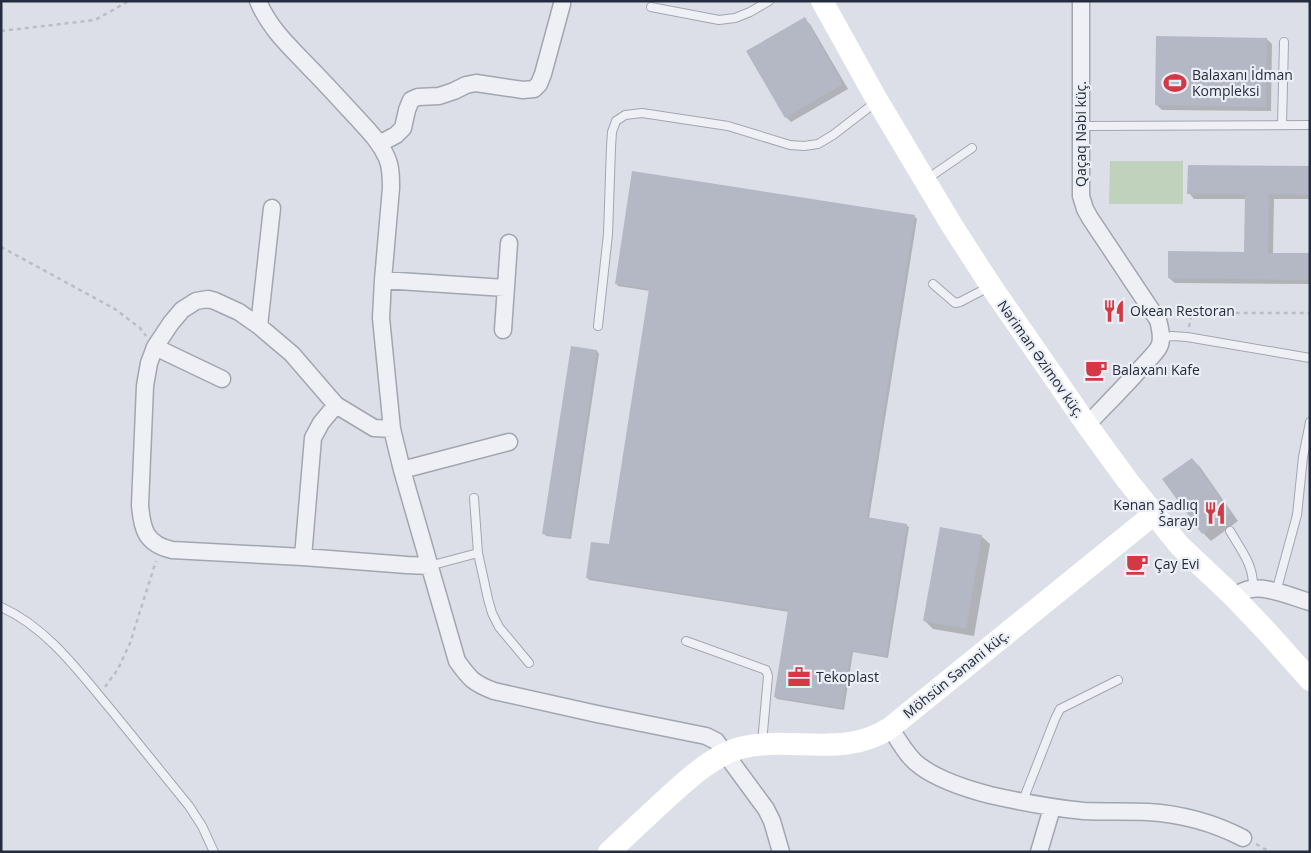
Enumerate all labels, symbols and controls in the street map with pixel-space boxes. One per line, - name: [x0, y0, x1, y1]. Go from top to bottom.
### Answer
- place label: Balaxanı İdman Kompleksi: [1192, 65, 1293, 100]
- sports icon: Balaxanı İdman Kompleksi: [1162, 70, 1188, 96]
- street label: Qaçaq Nəbi küç.: [1071, 81, 1090, 187]
- street label: Nəriman Əzimov küç.: [994, 296, 1089, 421]
- restaurant icon: Okean Restoran: [1101, 298, 1127, 324]
- place label: Okean Restoran: [1130, 301, 1235, 320]
- cafe icon: Balaxanı Kafe: [1083, 357, 1109, 383]
- place label: Balaxanı Kafe: [1112, 360, 1200, 379]
- place label: Kənan Şadlıq Sarayı: [1113, 495, 1198, 530]
- restaurant icon: Kənan Şadlıq Sarayı: [1202, 500, 1228, 526]
- cafe icon: Çay Evi: [1124, 551, 1150, 577]
- place label: Çay Evi: [1154, 554, 1200, 573]
- street label: Möhsün Sənani küç.: [899, 625, 1013, 722]
- office icon: Tekoplast: [786, 664, 812, 690]
- place label: Tekoplast: [816, 667, 879, 686]

